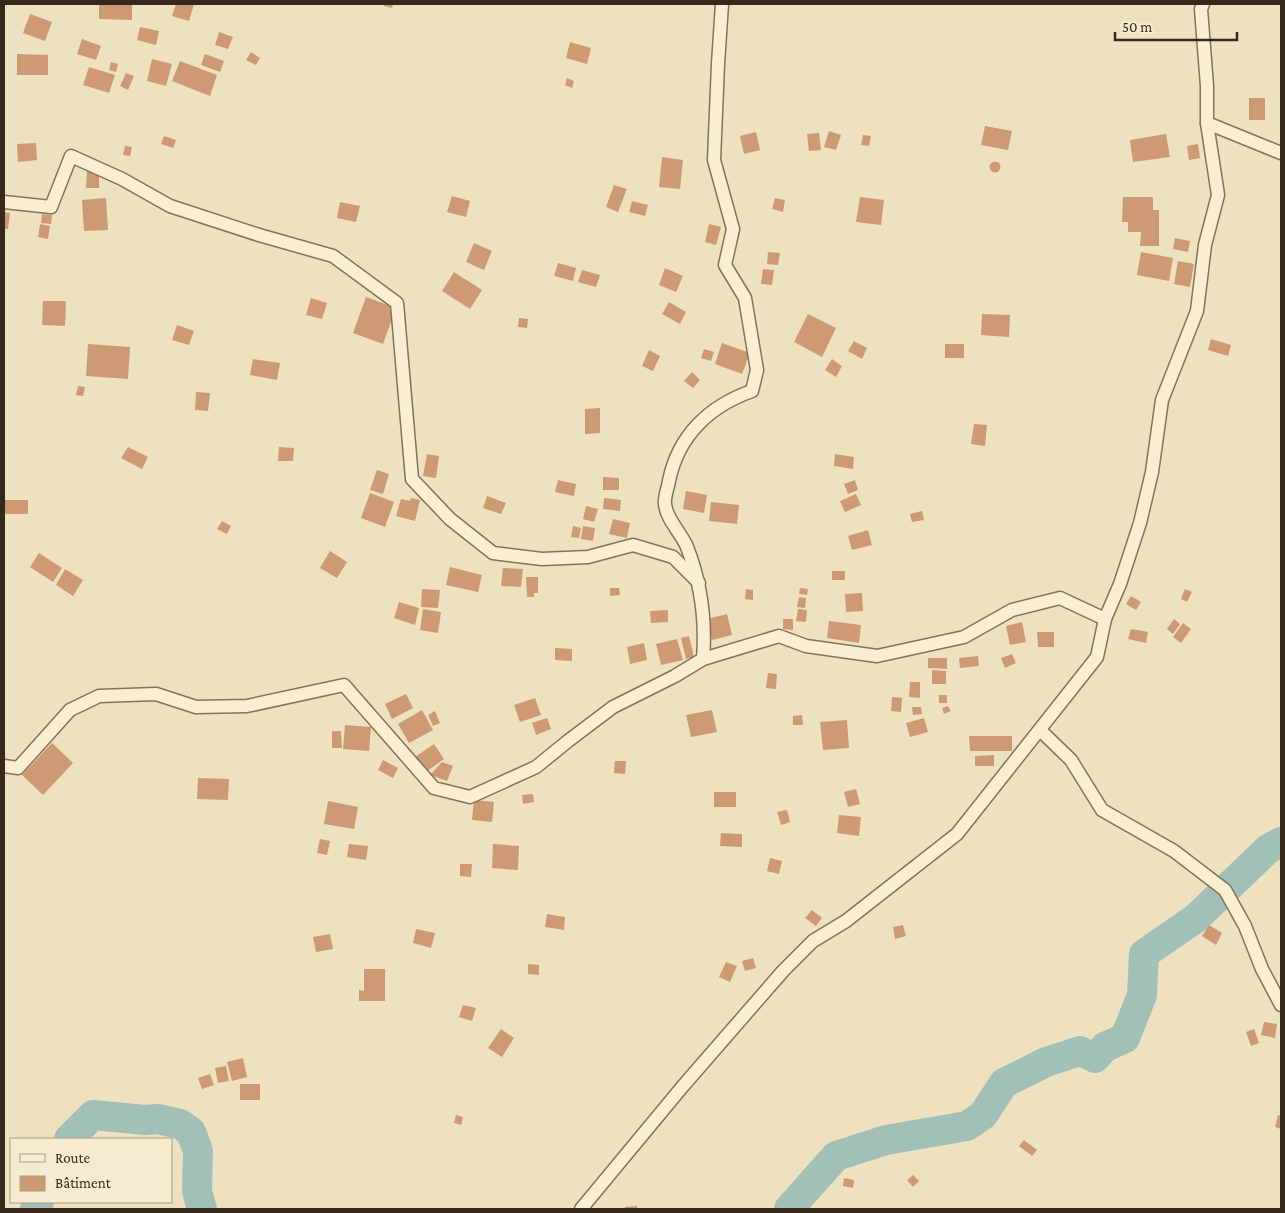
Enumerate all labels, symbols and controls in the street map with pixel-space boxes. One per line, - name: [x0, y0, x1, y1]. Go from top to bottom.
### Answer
- scale bar: [1115, 10, 1238, 42]
- text: 50 m: [1122, 19, 1152, 35]
- legend: [10, 1138, 172, 1203]
- text: Route: [55, 1150, 90, 1166]
- text: Bâtiment: [55, 1175, 112, 1191]

